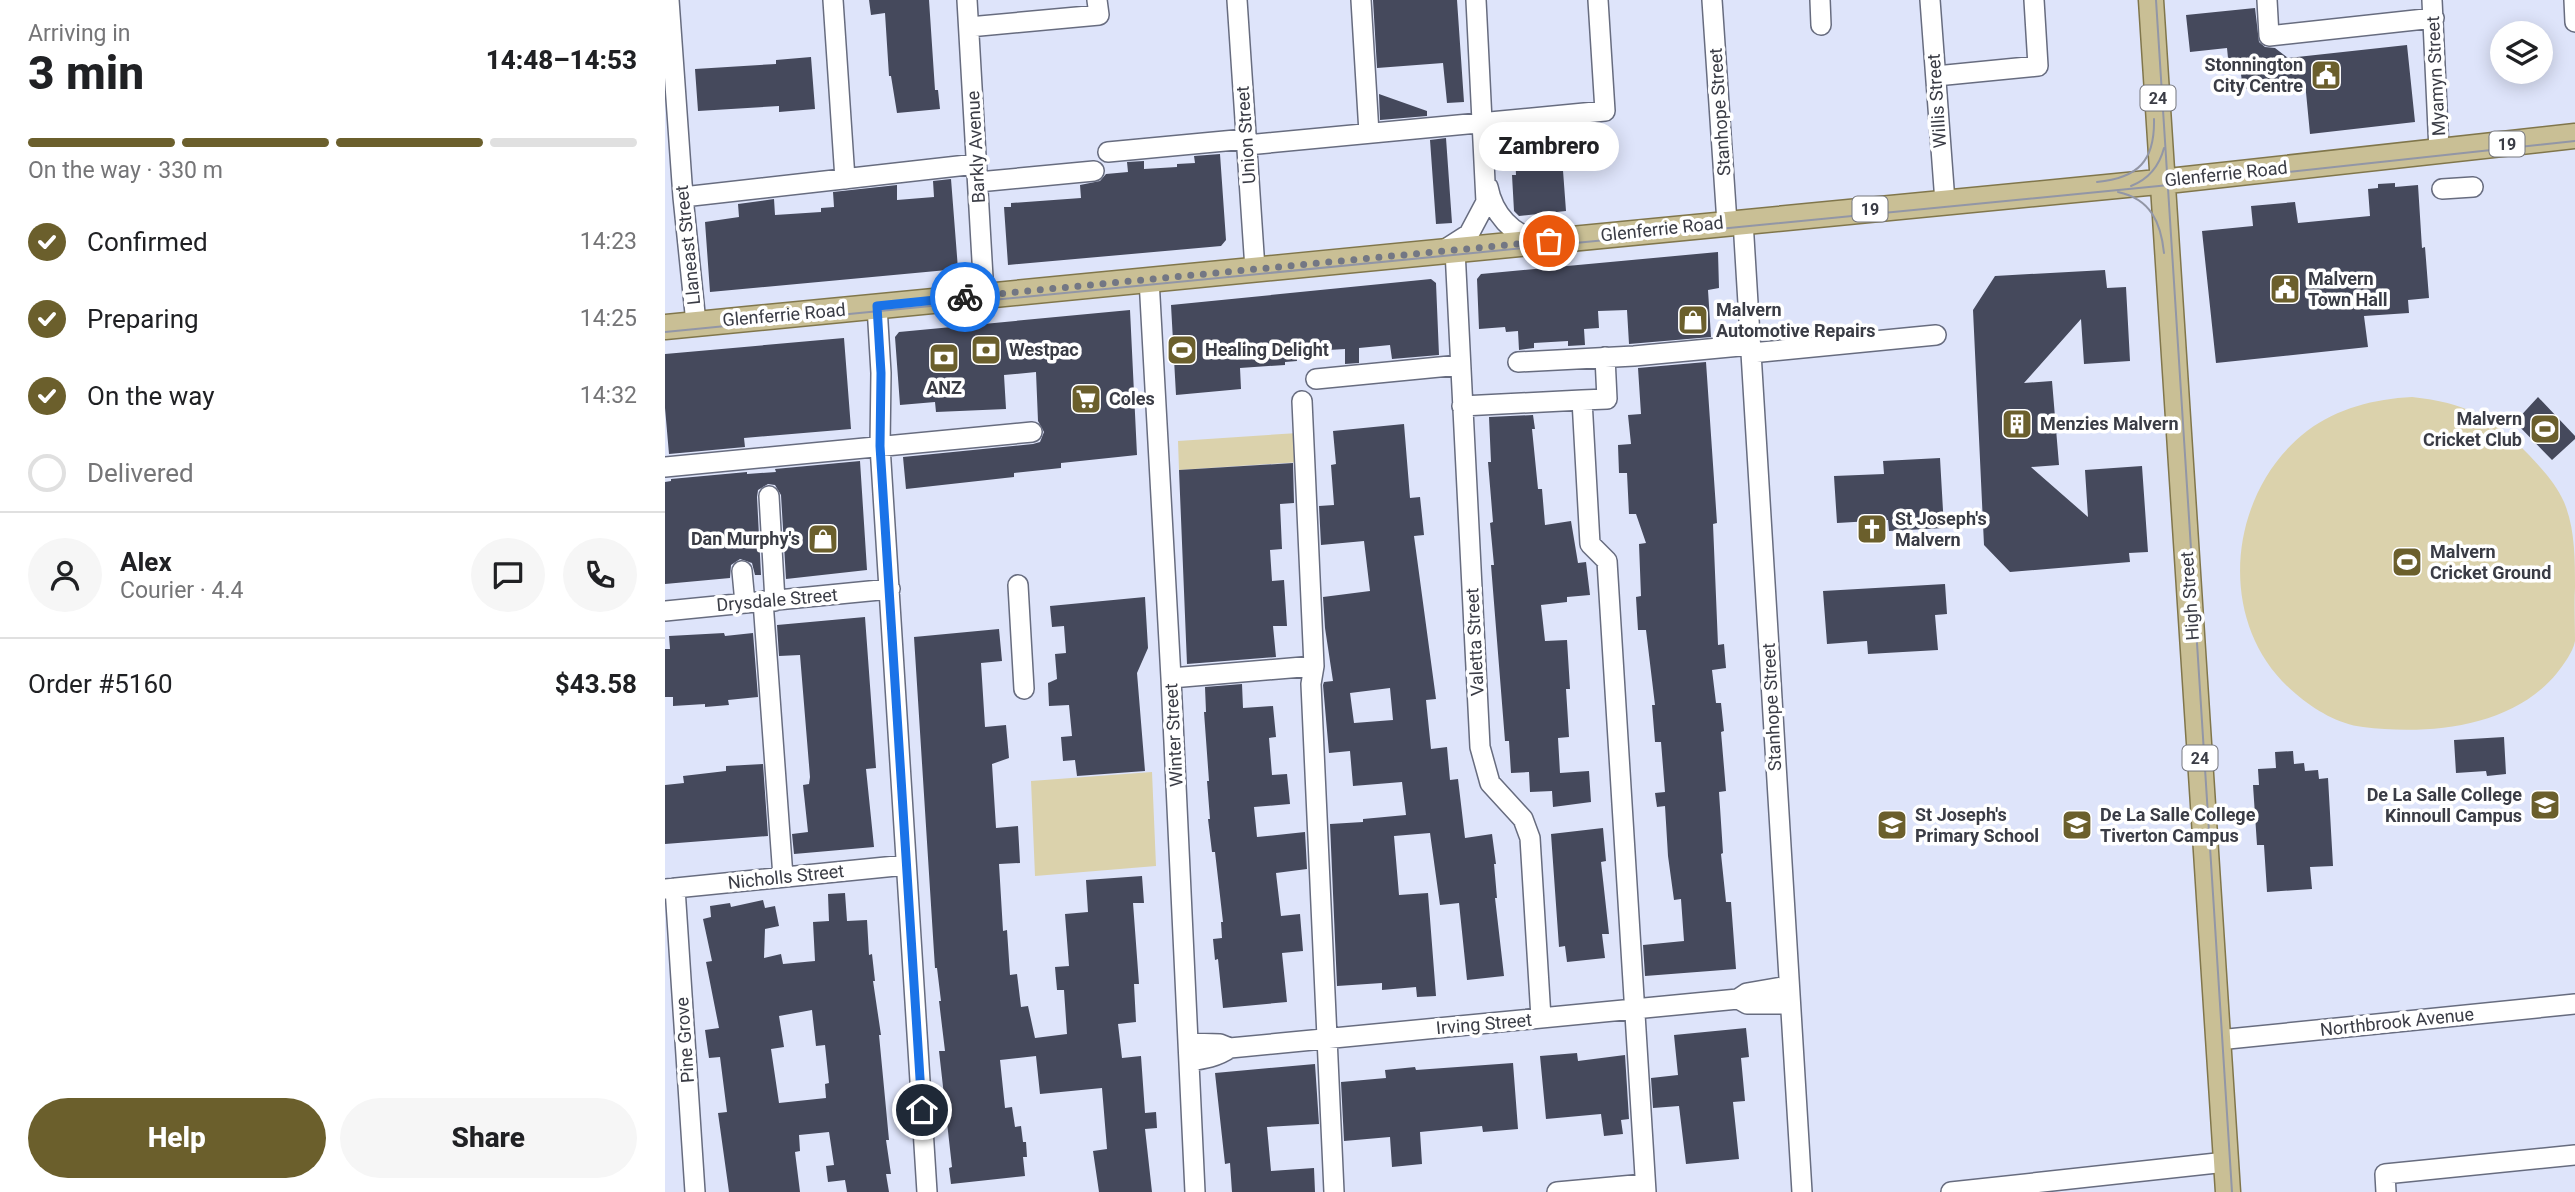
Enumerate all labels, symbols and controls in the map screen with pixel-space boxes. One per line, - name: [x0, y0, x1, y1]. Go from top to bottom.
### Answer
- street label: Myamyn Street: [2422, 15, 2449, 137]
- text: Arriving in: [28, 20, 131, 47]
- map controls: [2490, 21, 2553, 84]
- button: layers: [2490, 21, 2553, 84]
- text: 14:48–14:53: [486, 45, 637, 75]
- text: 3 min: [28, 46, 144, 100]
- street label: Stanhope Street: [1705, 47, 1734, 177]
- street label: Willis Street: [1923, 53, 1950, 149]
- place label: Stonnington City Centre: [2204, 54, 2303, 96]
- public building icon: Stonnington City Centre: [2309, 58, 2343, 92]
- street label: Union Street: [1232, 85, 1259, 185]
- road number: 24: [2141, 86, 2175, 110]
- street label: Barkly Avenue: [962, 90, 989, 204]
- callout: Zambrero: [1479, 122, 1619, 171]
- road number: 19: [2490, 132, 2525, 156]
- text: Zambrero: [1498, 133, 1600, 160]
- text: On the way · 330 m: [28, 157, 223, 184]
- street label: Glenferrie Road: [2163, 157, 2289, 190]
- street label: Llaneast Street: [671, 184, 704, 306]
- road number: 19: [1853, 196, 1887, 222]
- pin: [1519, 211, 1579, 271]
- street label: Glenferrie Road: [1599, 212, 1725, 245]
- icon: bag: [1530, 222, 1568, 260]
- icon: check: [28, 223, 66, 261]
- text: Confirmed: [87, 227, 208, 257]
- text: 14:23: [580, 228, 637, 255]
- courier: [930, 262, 1000, 332]
- place label: Malvern Town Hall: [2308, 268, 2387, 310]
- public building icon: Malvern Town Hall: [2268, 272, 2302, 306]
- icon: bike: [946, 278, 984, 316]
- street label: Glenferrie Road: [721, 299, 846, 330]
- place label: Malvern Automotive Repairs: [1716, 299, 1876, 341]
- icon: check: [28, 300, 66, 338]
- shop icon: Malvern Automotive Repairs: [1676, 303, 1710, 337]
- text: Preparing: [87, 304, 199, 334]
- text: 14:25: [580, 305, 637, 332]
- bank icon: Westpac: [969, 333, 1003, 367]
- sports icon: Healing Delight: [1165, 333, 1199, 367]
- place label: Westpac: [1009, 339, 1079, 360]
- place label: Healing Delight: [1205, 339, 1329, 360]
- bank icon: ANZ: [927, 341, 961, 375]
- icon: check: [28, 377, 66, 415]
- place label: ANZ: [926, 377, 962, 398]
- text: On the way: [87, 381, 215, 411]
- text: 14:32: [580, 382, 637, 409]
- supermarket icon: Coles: [1069, 382, 1103, 416]
- place label: Coles: [1109, 388, 1155, 409]
- building icon: Menzies Malvern: [2000, 407, 2034, 441]
- place label: Malvern Cricket Club: [2423, 408, 2522, 450]
- sports icon: Malvern Cricket Club: [2528, 412, 2562, 446]
- place label: Menzies Malvern: [2040, 413, 2179, 434]
- text: Delivered: [87, 458, 194, 488]
- place label: St Joseph's Malvern: [1895, 508, 1987, 550]
- church icon: St Joseph's Malvern: [1855, 512, 1889, 546]
- shop icon: Dan Murphy's: [806, 522, 840, 556]
- place label: Dan Murphy's: [691, 528, 800, 549]
- button: person: [28, 538, 102, 612]
- button: chat: [471, 538, 545, 612]
- button: phone: [563, 538, 637, 612]
- place label: Malvern Cricket Ground: [2430, 541, 2551, 583]
- sports icon: Malvern Cricket Ground: [2390, 545, 2424, 579]
- text: Alex: [120, 547, 172, 577]
- street label: High Street: [2176, 551, 2203, 641]
- text: Courier · 4.4: [120, 577, 243, 604]
- street label: Drysdale Street: [715, 584, 839, 615]
- street label: Valetta Street: [1461, 587, 1488, 697]
- street label: Stanhope Street: [1758, 642, 1785, 772]
- text: Order #5160: [28, 669, 173, 699]
- text: $43.58: [555, 669, 637, 699]
- street label: Winter Street: [1160, 683, 1187, 787]
- road number: 24: [2183, 746, 2217, 771]
- place label: De La Salle College Kinnoull Campus: [2367, 784, 2522, 826]
- school or university icon: De La Salle College Kinnoull Campus: [2528, 788, 2562, 822]
- place label: St Joseph's Primary School: [1915, 804, 2039, 846]
- place label: De La Salle College Tiverton Campus: [2100, 804, 2256, 846]
- school or university icon: St Joseph's Primary School: [1875, 808, 1909, 842]
- school or university icon: De La Salle College Tiverton Campus: [2060, 808, 2094, 842]
- street label: Nicholls Street: [727, 860, 845, 893]
- street label: Pine Grove: [671, 996, 698, 1084]
- street label: Northbrook Avenue: [2319, 1003, 2475, 1040]
- street label: Irving Street: [1435, 1009, 1533, 1038]
- pin: [892, 1080, 952, 1140]
- icon: home: [903, 1091, 941, 1129]
- button: Help: [28, 1098, 326, 1178]
- button: Share: [340, 1098, 637, 1178]

